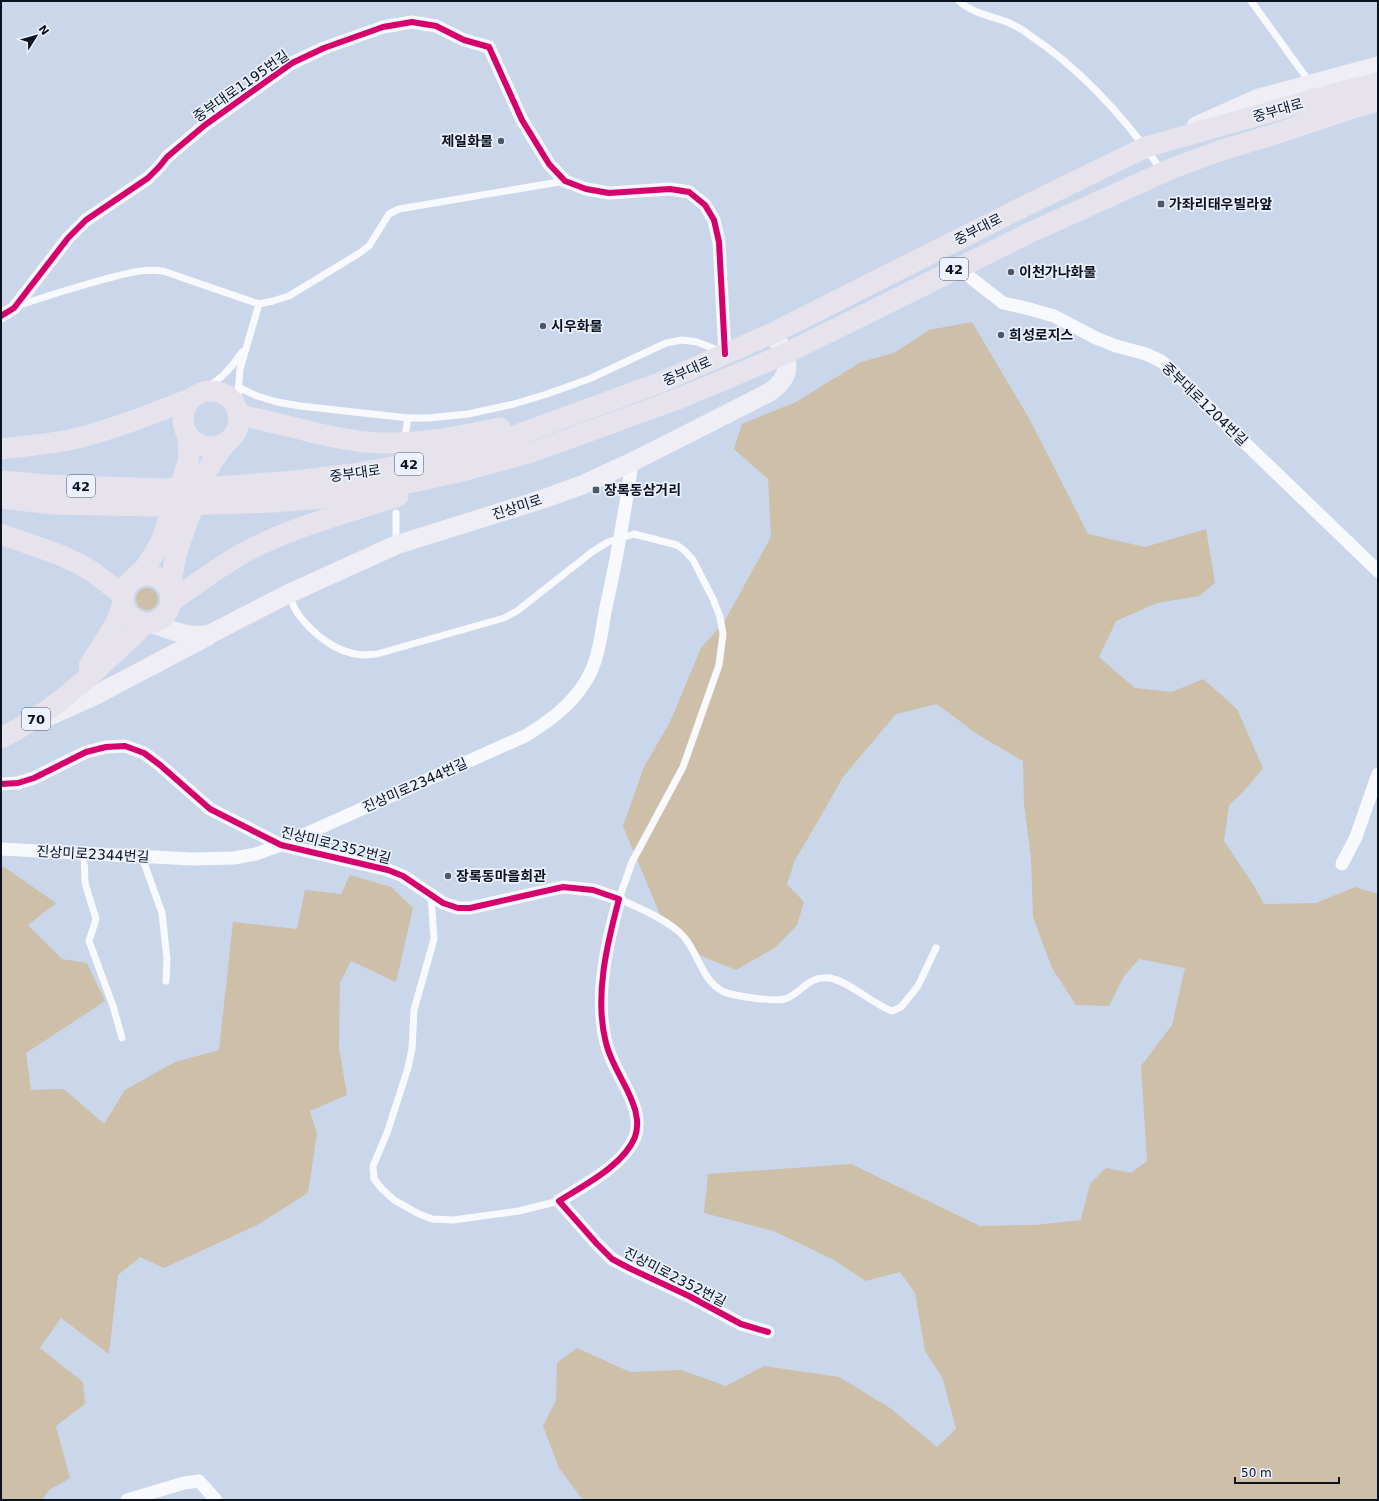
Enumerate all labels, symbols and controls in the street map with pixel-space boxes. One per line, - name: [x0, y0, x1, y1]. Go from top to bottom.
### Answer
- north arrow: [16, 16, 56, 56]
- text: N: [36, 23, 52, 38]
- street label: 중부대로1195번길: [190, 47, 292, 125]
- street label: 중부대로: [1251, 95, 1305, 125]
- place label: 제일화물: [441, 133, 493, 149]
- marker: 제일화물: [496, 136, 506, 146]
- place label: 가좌리태우빌라앞: [1169, 196, 1272, 212]
- marker: 가좌리태우빌라앞: [1156, 199, 1166, 209]
- street label: 중부대로: [951, 210, 1005, 248]
- road number: 42: [940, 258, 968, 280]
- place label: 이천가나화물: [1019, 264, 1096, 280]
- marker: 이천가나화물: [1006, 267, 1016, 277]
- place label: 시우화물: [551, 318, 603, 334]
- marker: 시우화물: [538, 321, 548, 331]
- place label: 희성로지스: [1009, 327, 1074, 343]
- marker: 희성로지스: [996, 330, 1006, 340]
- street label: 중부대로: [660, 353, 714, 389]
- street label: 중부대로1204번길: [1159, 359, 1251, 449]
- road number: 42: [395, 453, 423, 475]
- street label: 중부대로: [328, 461, 382, 485]
- road number: 42: [67, 475, 95, 497]
- place label: 장록동삼거리: [604, 482, 681, 498]
- marker: 장록동삼거리: [591, 485, 601, 495]
- street label: 진상미로: [490, 491, 544, 523]
- road number: 70: [22, 708, 50, 730]
- street label: 진상미로2344번길: [360, 755, 470, 815]
- street label: 진상미로2352번길: [279, 824, 393, 866]
- street label: 진상미로2344번길: [36, 843, 150, 865]
- place label: 장록동마을회관: [456, 868, 546, 884]
- marker: 장록동마을회관: [443, 871, 453, 881]
- street label: 진상미로2352번길: [621, 1244, 729, 1310]
- scale bar: [1235, 1459, 1339, 1485]
- text: 50 m: [1241, 1466, 1272, 1480]

